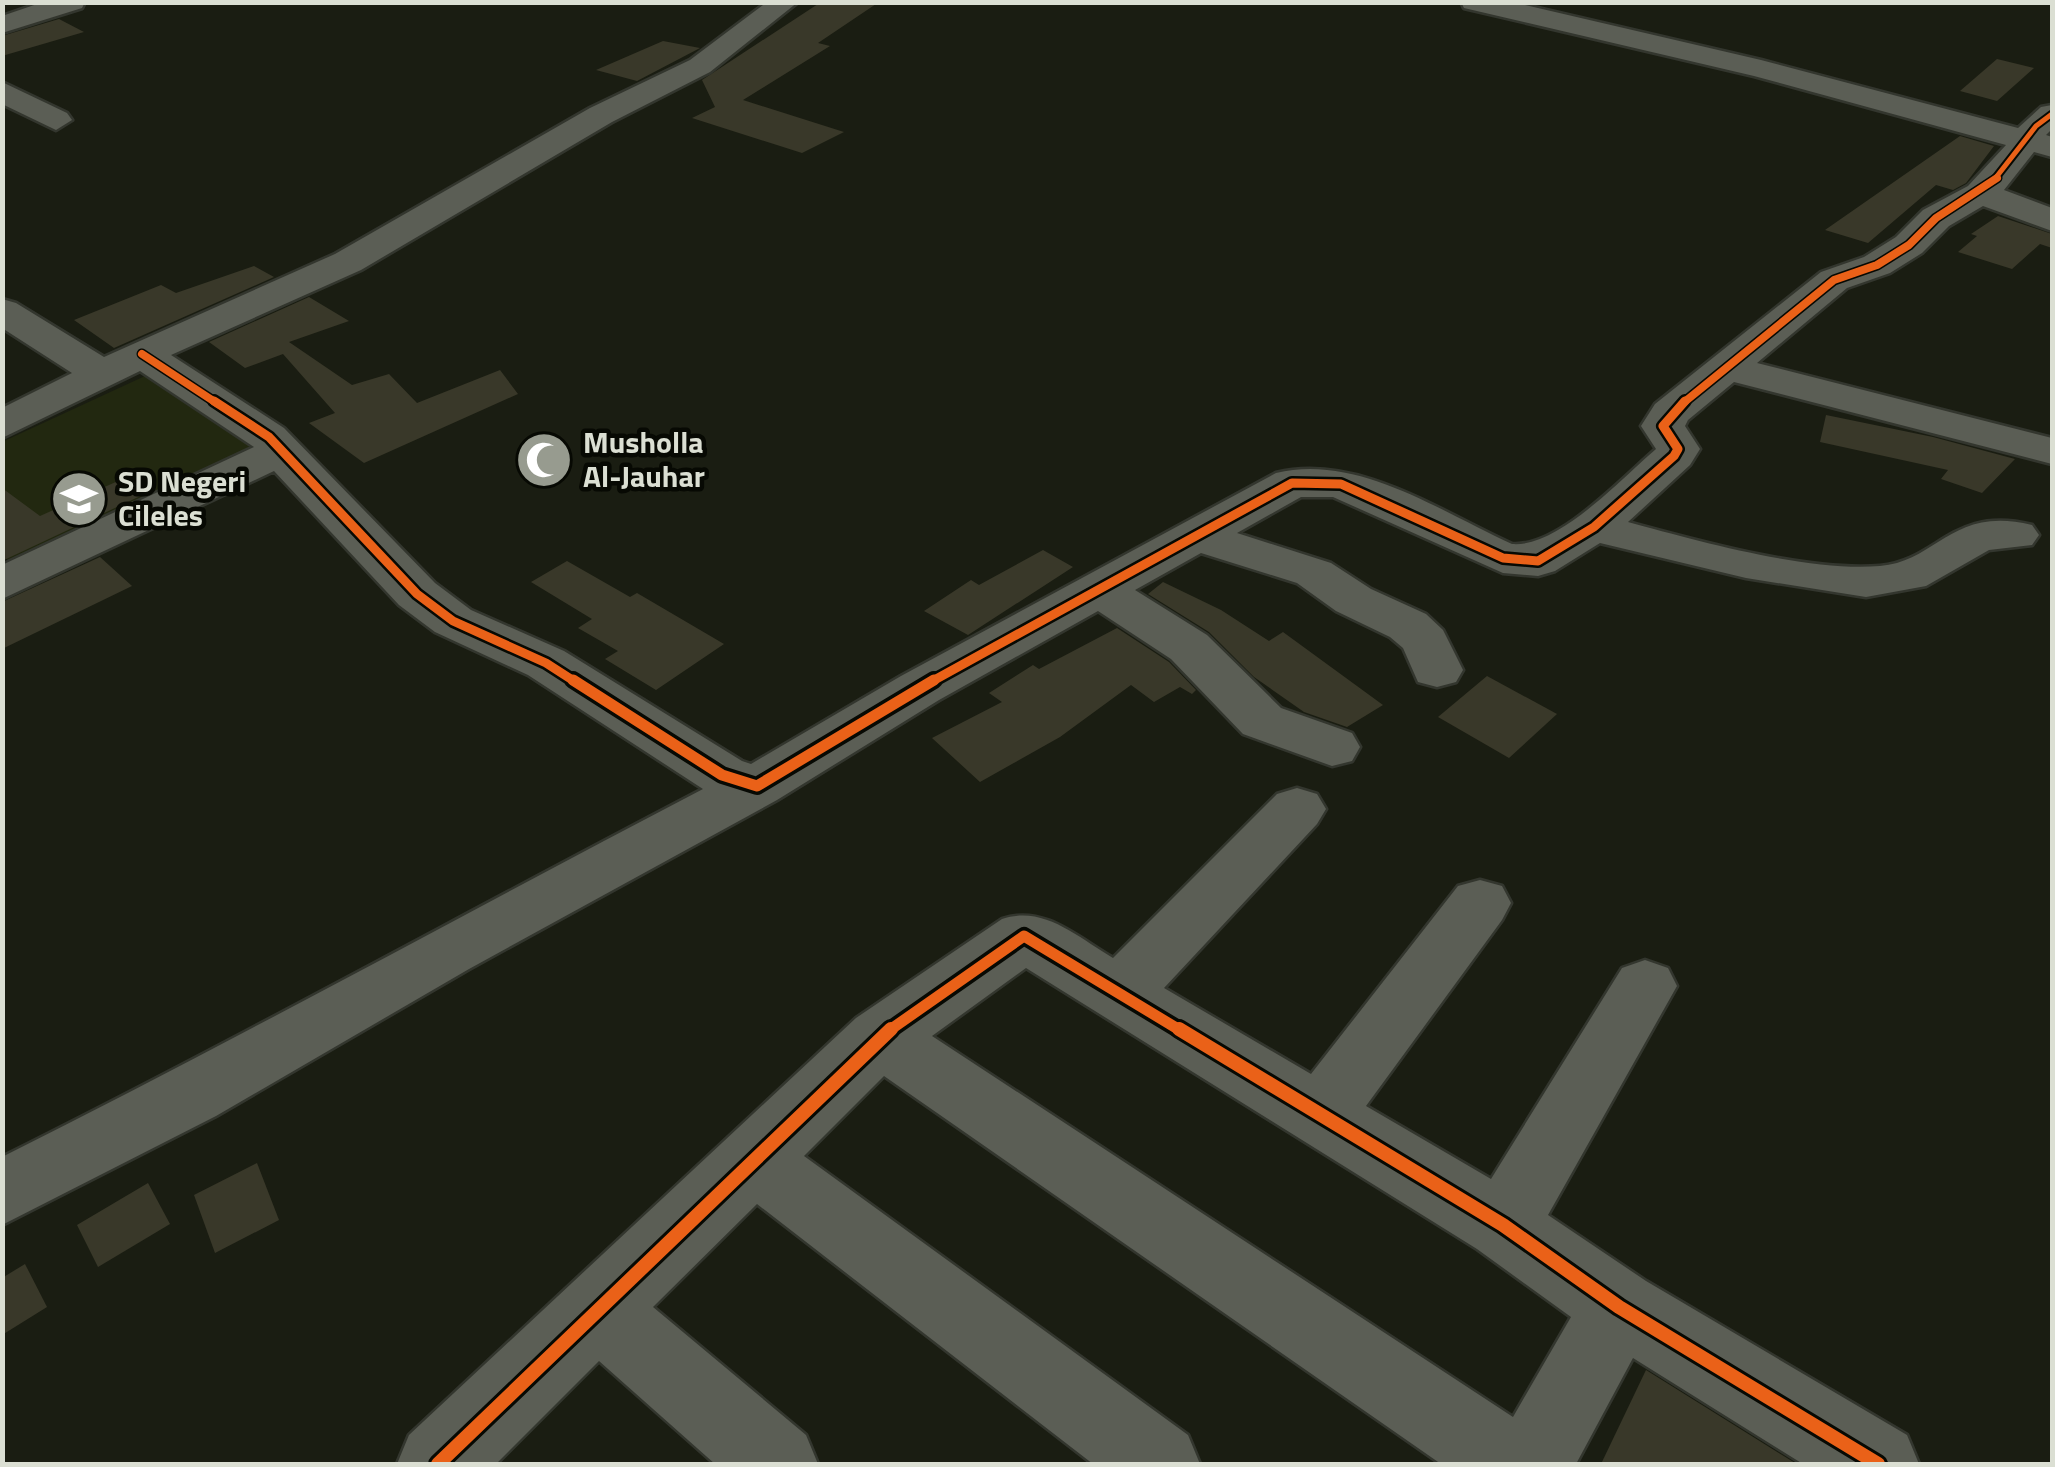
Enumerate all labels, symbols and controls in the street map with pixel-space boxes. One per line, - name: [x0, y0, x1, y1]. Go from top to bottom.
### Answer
- place label: Musholla Al-Jauhar: [583, 419, 705, 499]
- mosque icon: Musholla Al-Jauhar: [514, 430, 574, 490]
- place label: SD Negeri Cileles: [118, 458, 246, 538]
- school or university icon: SD Negeri Cileles: [49, 469, 109, 529]

